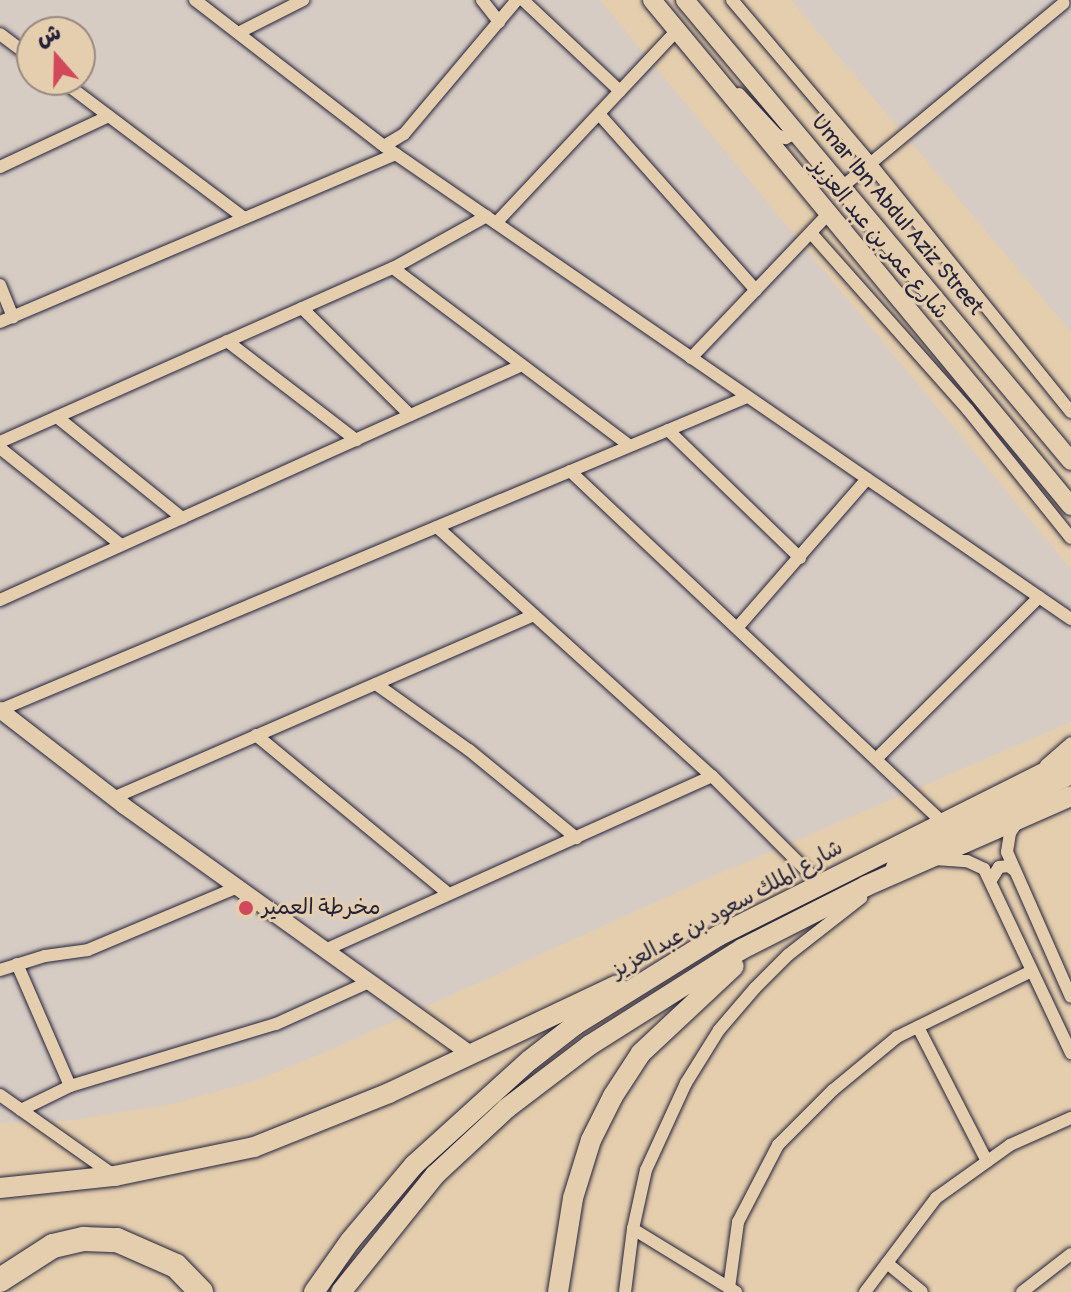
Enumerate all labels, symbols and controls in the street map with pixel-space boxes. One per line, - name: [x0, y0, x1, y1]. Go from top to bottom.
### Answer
- north arrow: [16, 16, 96, 96]
- text: ش: [32, 18, 65, 53]
- street label: Umar Ibn Abdul Aziz Street: [805, 109, 989, 321]
- street label: شارع عمر بن عبد العزيز: [804, 153, 954, 325]
- street label: شارع الملك سعود بن عبدالعزيز: [607, 834, 847, 984]
- place label: مخرطة العمير: [262, 895, 380, 921]
- marker: مخرطة العمير: [237, 899, 255, 917]

